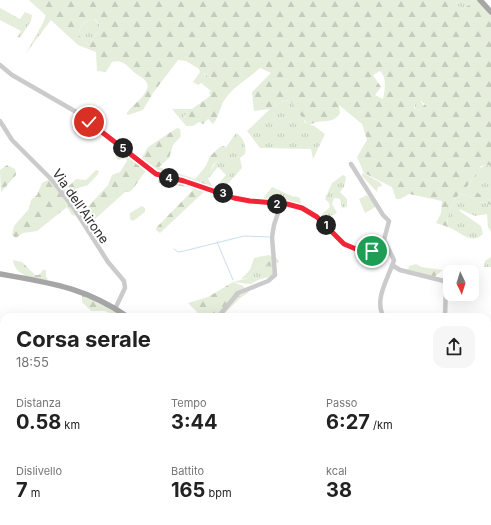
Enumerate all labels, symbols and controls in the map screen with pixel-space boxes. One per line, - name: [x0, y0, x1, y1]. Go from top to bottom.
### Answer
- pin: [72, 105, 106, 139]
- icon: check: [78, 111, 100, 133]
- pin: 5: [113, 138, 133, 158]
- text: 5: [119, 141, 127, 155]
- street label: Via dell'Airone: [49, 165, 113, 247]
- pin: 4: [159, 168, 179, 188]
- text: 4: [165, 171, 173, 185]
- pin: 3: [213, 183, 233, 203]
- text: 3: [219, 186, 227, 200]
- pin: 2: [267, 194, 287, 214]
- text: 2: [274, 197, 280, 211]
- pin: 1: [316, 215, 336, 235]
- text: 1: [324, 218, 328, 232]
- pin: [355, 234, 389, 268]
- icon: arrive: [361, 240, 383, 262]
- north arrow: [443, 265, 479, 301]
- map controls: [443, 265, 479, 301]
- text: Corsa serale: [16, 326, 151, 352]
- button: share: [433, 326, 475, 368]
- text: 18:55: [16, 354, 49, 370]
- text: Distanza: [16, 396, 61, 410]
- text: Tempo: [171, 396, 207, 410]
- text: Passo: [326, 396, 357, 410]
- text: 0.58: [16, 410, 61, 434]
- text: 3:44: [171, 410, 218, 434]
- text: 6:27: [326, 410, 370, 434]
- text: km: [61, 418, 80, 432]
- text: /km: [370, 418, 393, 432]
- text: Dislivello: [16, 464, 62, 478]
- text: Battito: [171, 464, 204, 478]
- text: kcal: [326, 464, 347, 478]
- text: 7: [16, 478, 28, 502]
- text: 165: [171, 478, 205, 502]
- text: 38: [326, 478, 352, 502]
- text: m: [28, 486, 40, 500]
- text: bpm: [205, 486, 232, 500]

